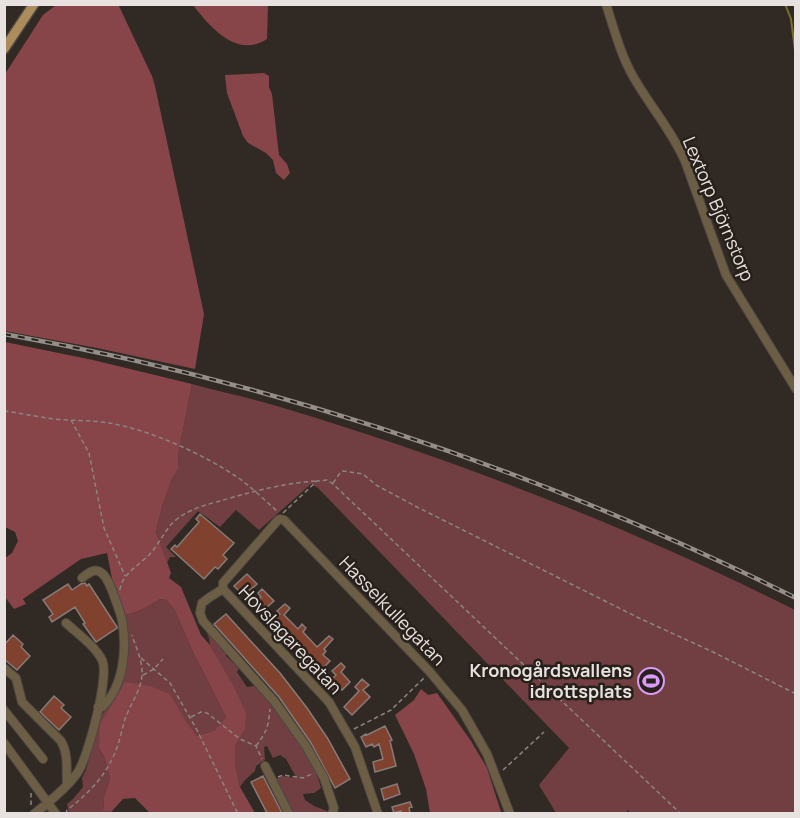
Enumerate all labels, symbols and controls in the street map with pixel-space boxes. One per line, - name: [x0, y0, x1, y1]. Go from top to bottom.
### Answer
- street label: Lextorp Björnstorp: [678, 133, 760, 284]
- street label: Hasselkullegatan: [334, 551, 451, 670]
- street label: Hovslagaregatan: [234, 580, 348, 699]
- place label: Kronogårdsvallens idrottsplats: [470, 658, 632, 703]
- sports icon: Kronogårdsvallens idrottsplats: [636, 666, 666, 696]

